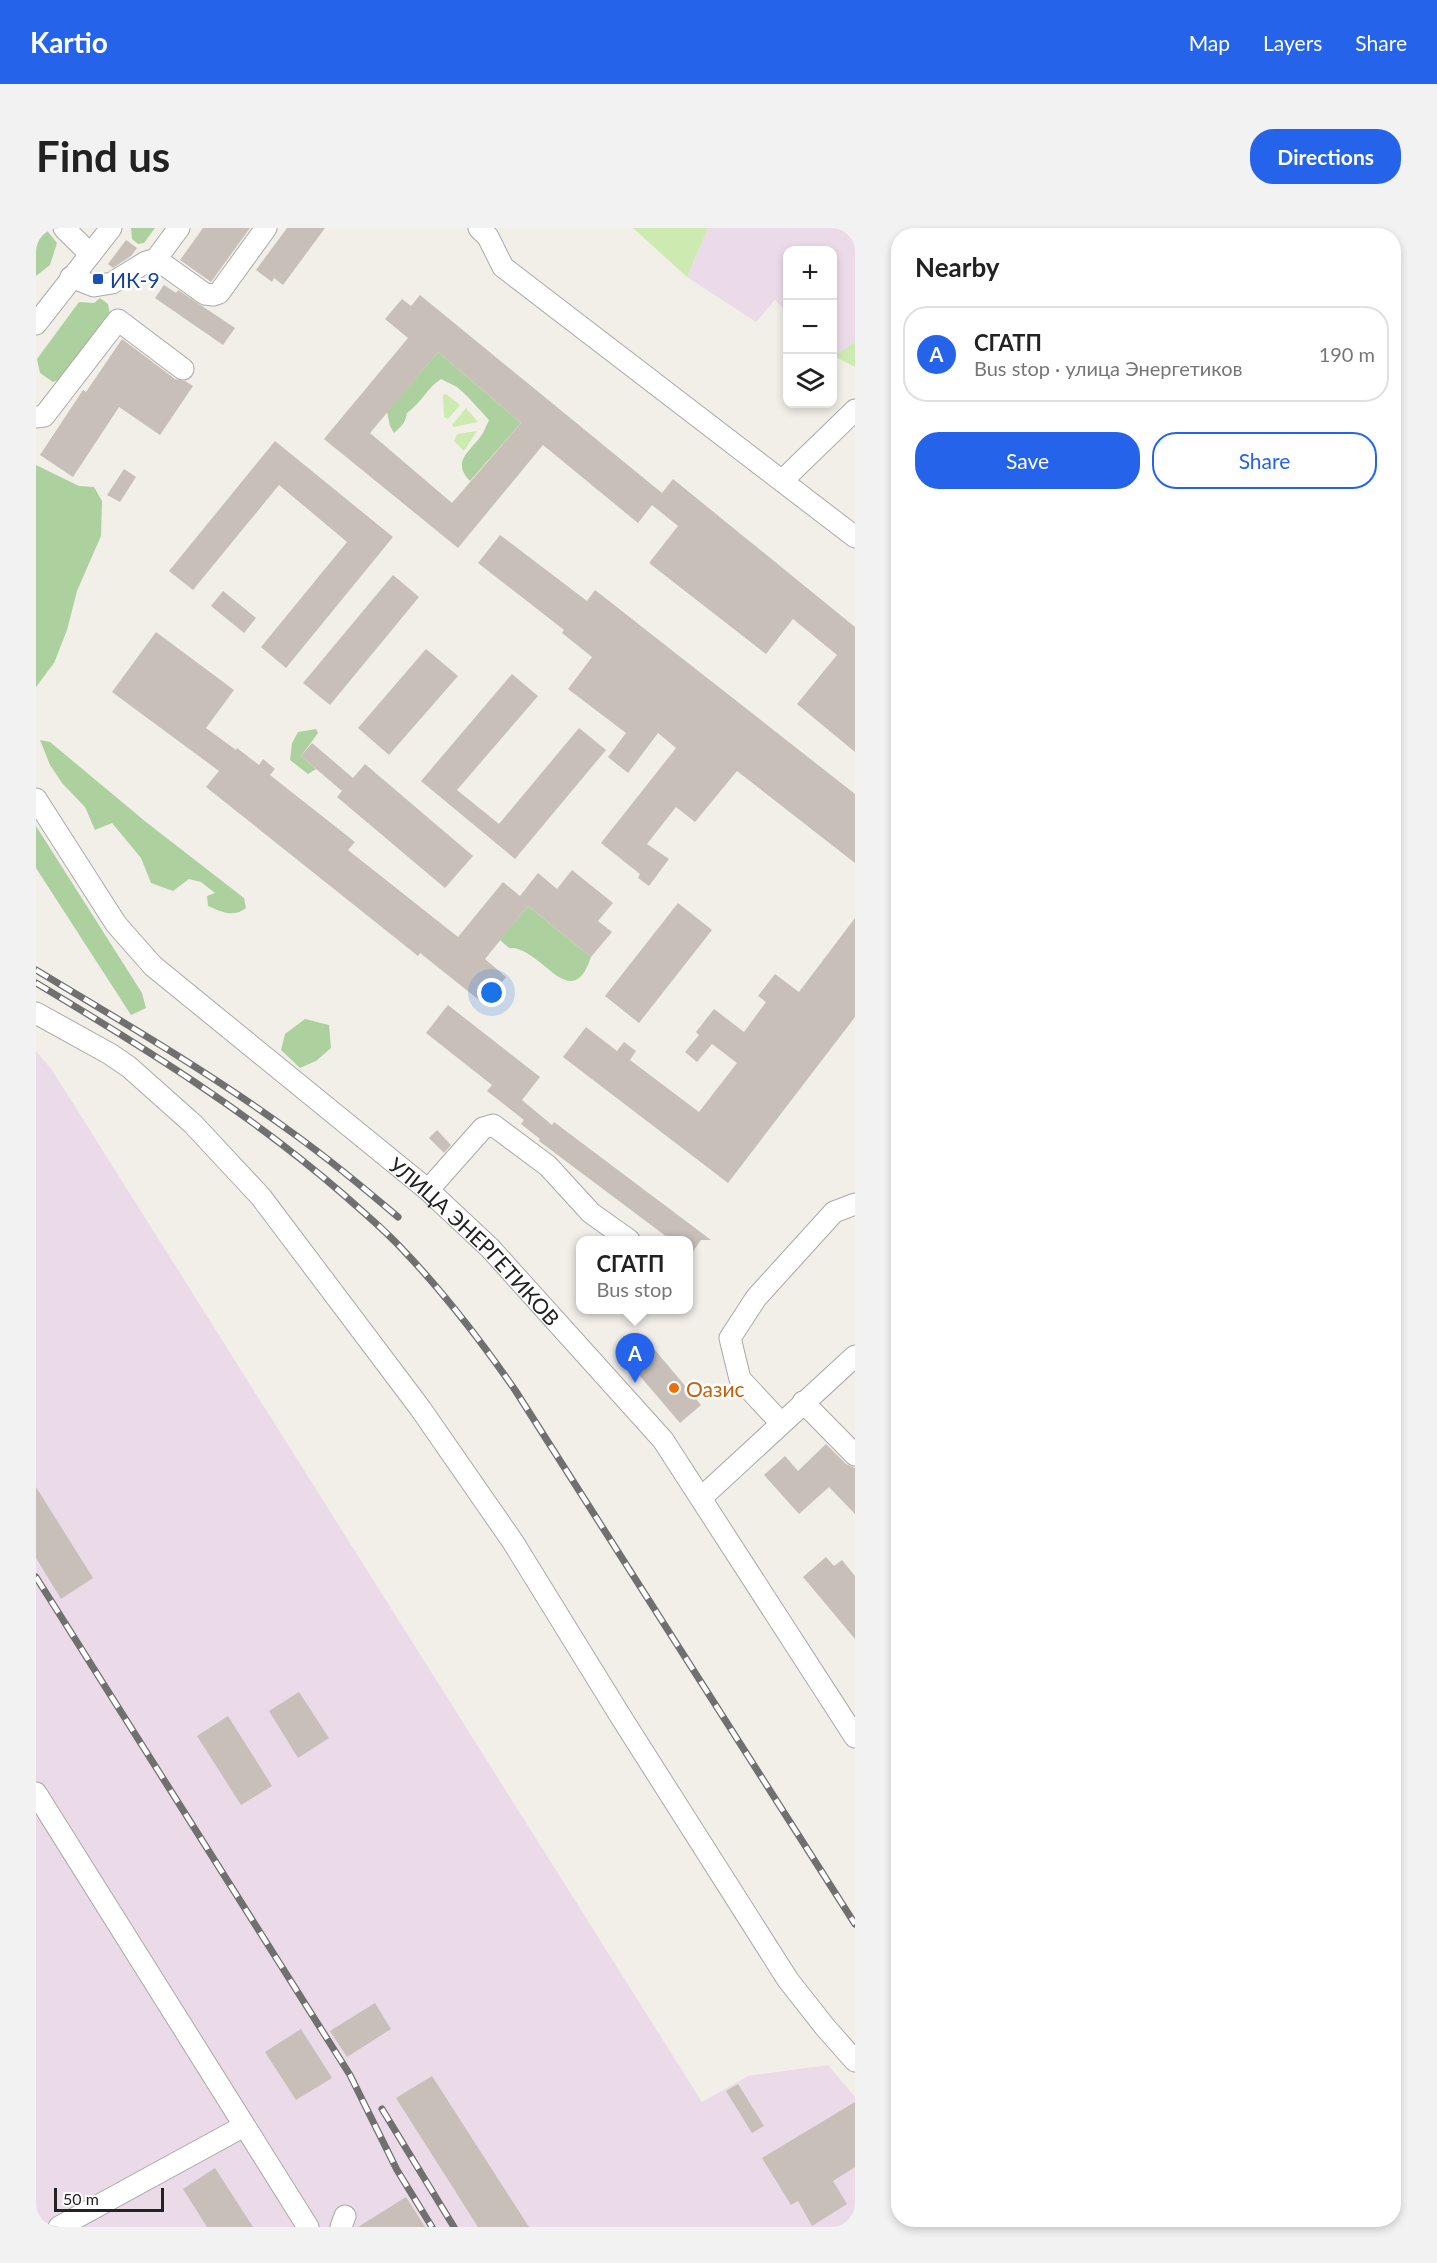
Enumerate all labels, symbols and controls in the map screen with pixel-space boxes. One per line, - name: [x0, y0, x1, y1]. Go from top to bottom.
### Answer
- text: Kartio: [30, 25, 108, 59]
- text: Map: [1189, 30, 1230, 55]
- text: Layers: [1263, 30, 1322, 55]
- text: Share: [1355, 30, 1407, 55]
- button: Directions: [1250, 129, 1401, 184]
- text: Find us: [36, 131, 170, 181]
- map controls: [783, 246, 837, 408]
- button: +: [783, 246, 837, 300]
- text: Nearby: [915, 251, 1000, 283]
- place label: ИК-9: [110, 267, 160, 292]
- marker: ИК-9: [91, 272, 105, 286]
- button: −: [783, 300, 837, 354]
- text: СГАТП: [974, 329, 1042, 356]
- text: A: [930, 342, 943, 366]
- text: 190 m: [1319, 342, 1375, 366]
- button: layers: [783, 354, 837, 408]
- text: Bus stop · улица Энергетиков: [974, 356, 1243, 380]
- button: Save: [915, 432, 1140, 489]
- button: Share: [1152, 432, 1377, 489]
- your location: [477, 978, 506, 1007]
- street label: УЛИЦА ЭНЕРГЕТИКОВ: [384, 1151, 566, 1330]
- popup: [576, 1236, 693, 1314]
- text: СГАТП: [597, 1250, 664, 1277]
- text: Bus stop: [597, 1277, 672, 1301]
- pin: A: [616, 1334, 654, 1383]
- place label: Оазис: [686, 1376, 745, 1401]
- marker: Оазис: [667, 1381, 681, 1395]
- scale bar: [54, 2185, 164, 2212]
- text: 50 m: [63, 2189, 99, 2208]

